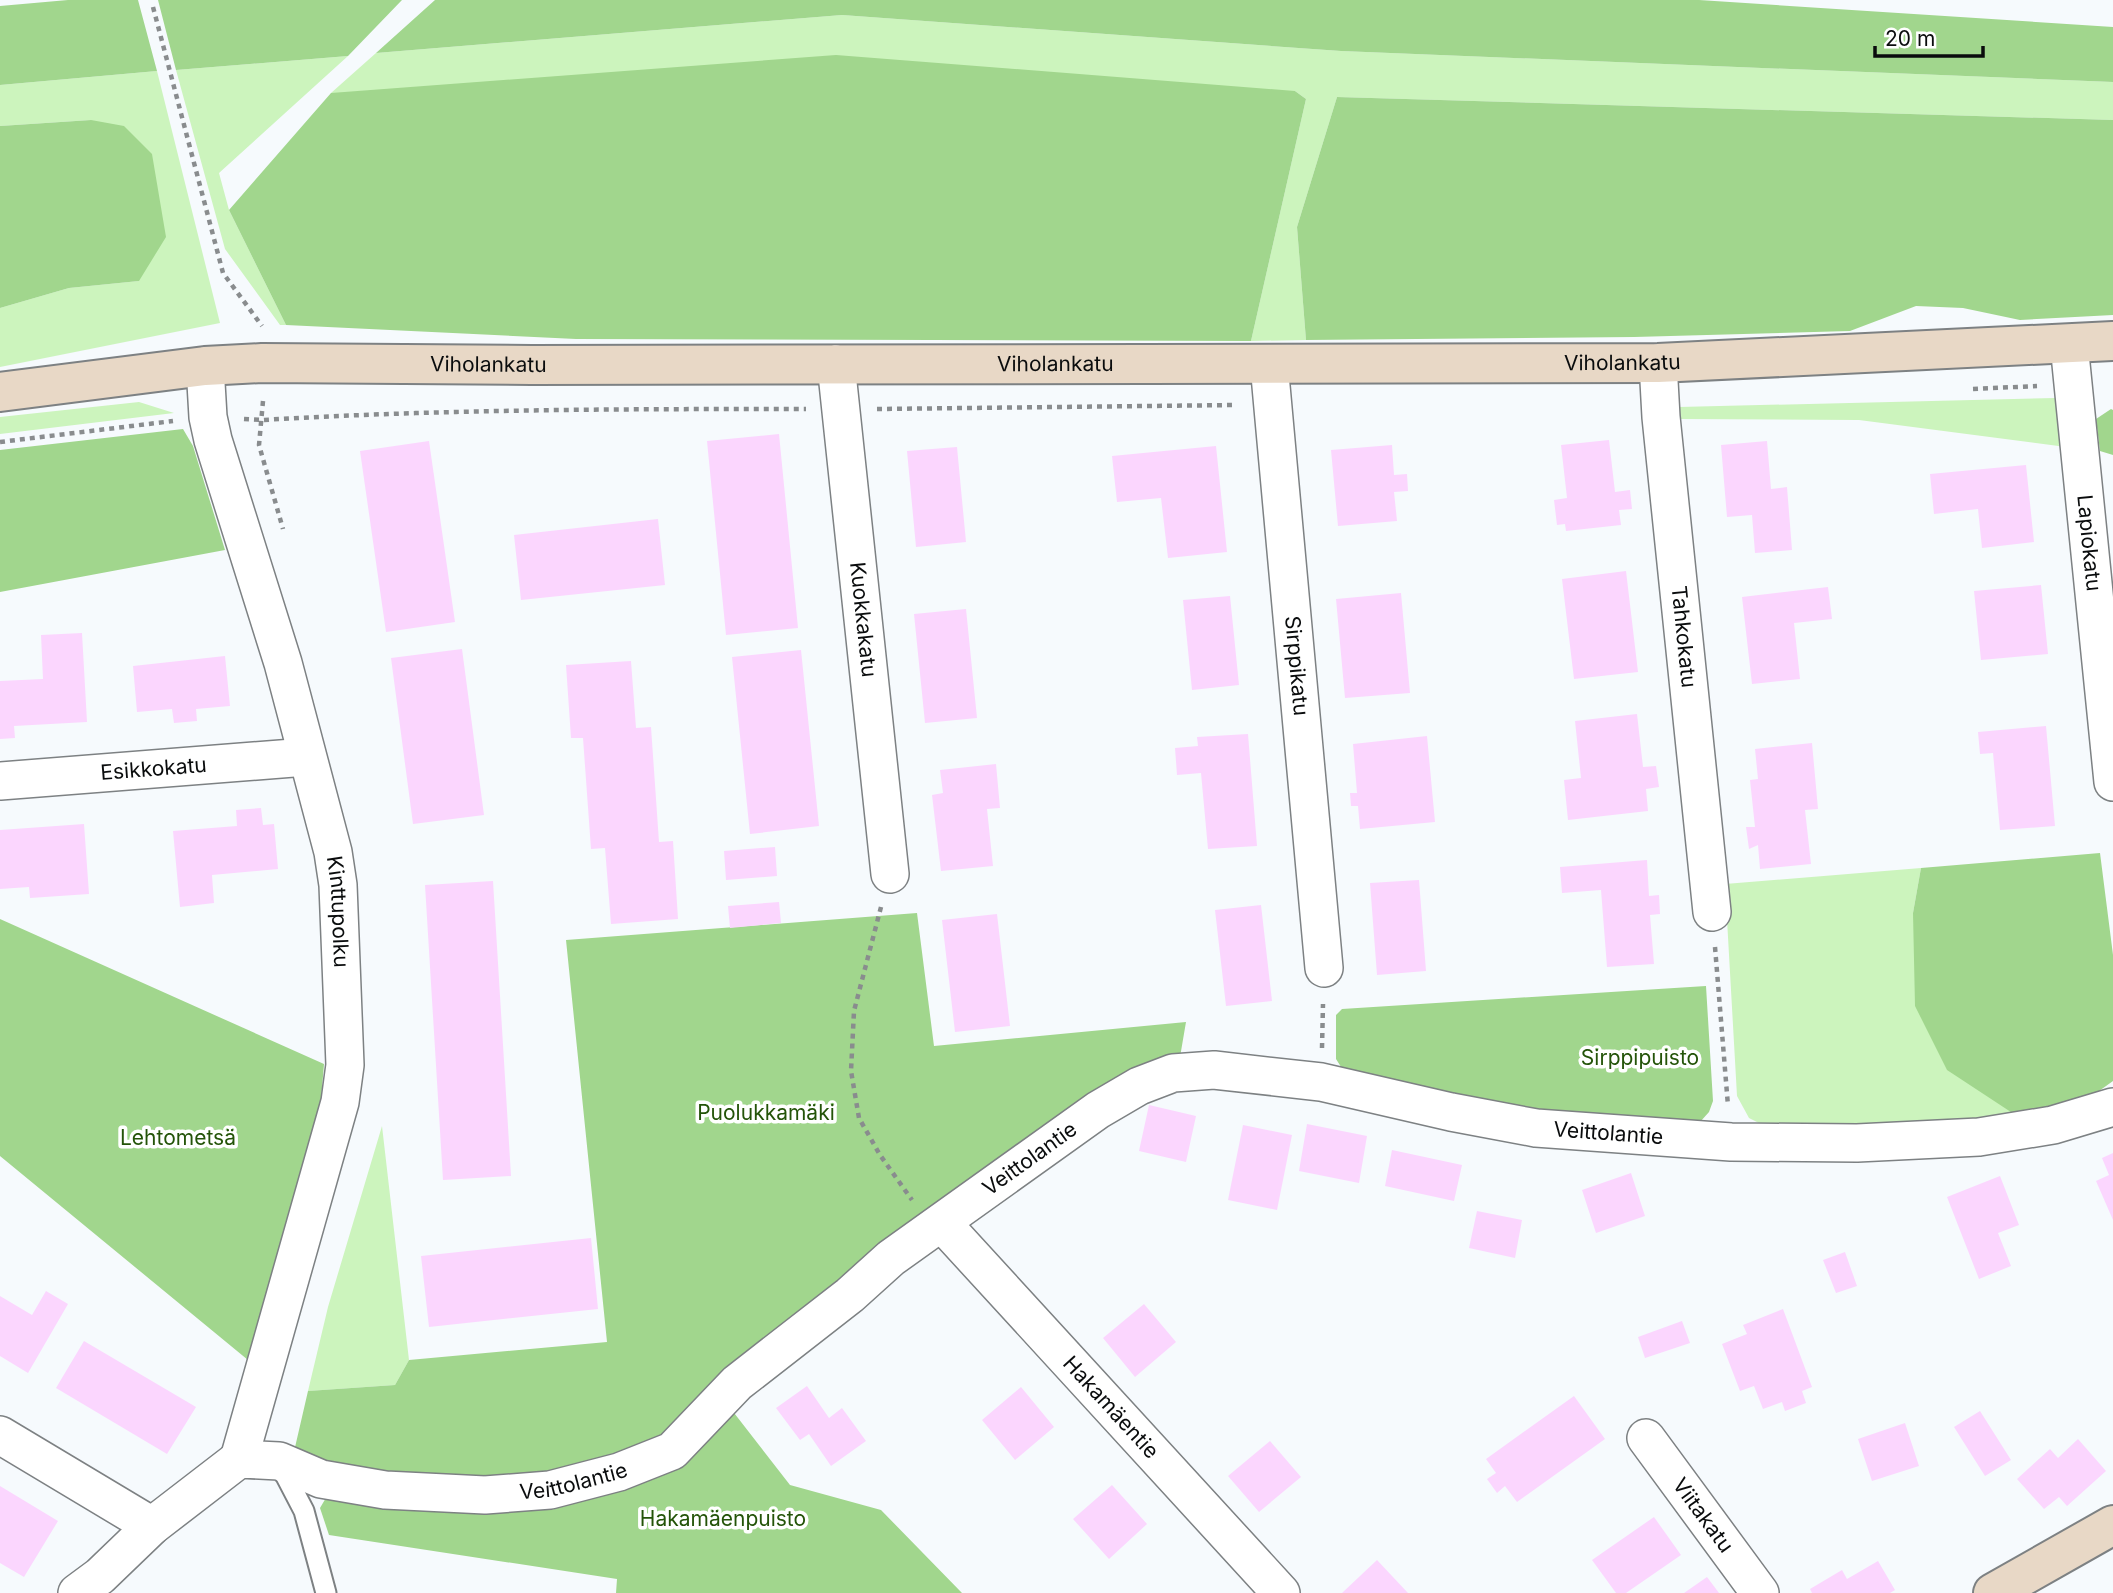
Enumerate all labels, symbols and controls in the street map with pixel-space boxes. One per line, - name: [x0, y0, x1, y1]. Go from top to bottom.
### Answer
- scale bar: [1875, 14, 1983, 58]
- text: 20 m: [1885, 26, 1935, 51]
- street label: Viholankatu: [1564, 349, 1681, 375]
- street label: Viholankatu: [430, 351, 547, 377]
- street label: Viholankatu: [997, 351, 1114, 376]
- street label: Lapiokatu: [2072, 494, 2107, 592]
- street label: Kuokkakatu: [845, 561, 882, 678]
- street label: Tahkokatu: [1666, 584, 1702, 689]
- street label: Sirppikatu: [1280, 615, 1314, 717]
- street label: Esikkokatu: [99, 752, 208, 785]
- street label: Kinttupolku: [322, 854, 354, 968]
- park label: Sirppipuisto: [1581, 1045, 1699, 1070]
- park label: Puolukkamäki: [697, 1100, 835, 1125]
- street label: Veittolantie: [978, 1116, 1081, 1201]
- street label: Veittolantie: [1553, 1116, 1664, 1149]
- park label: Lehtometsä: [120, 1125, 236, 1150]
- street label: Hakamäentie: [1058, 1351, 1164, 1463]
- street label: Veittolantie: [519, 1457, 631, 1504]
- street label: Viitakatu: [1668, 1473, 1739, 1557]
- park label: Hakamäenpuisto: [640, 1506, 806, 1531]

